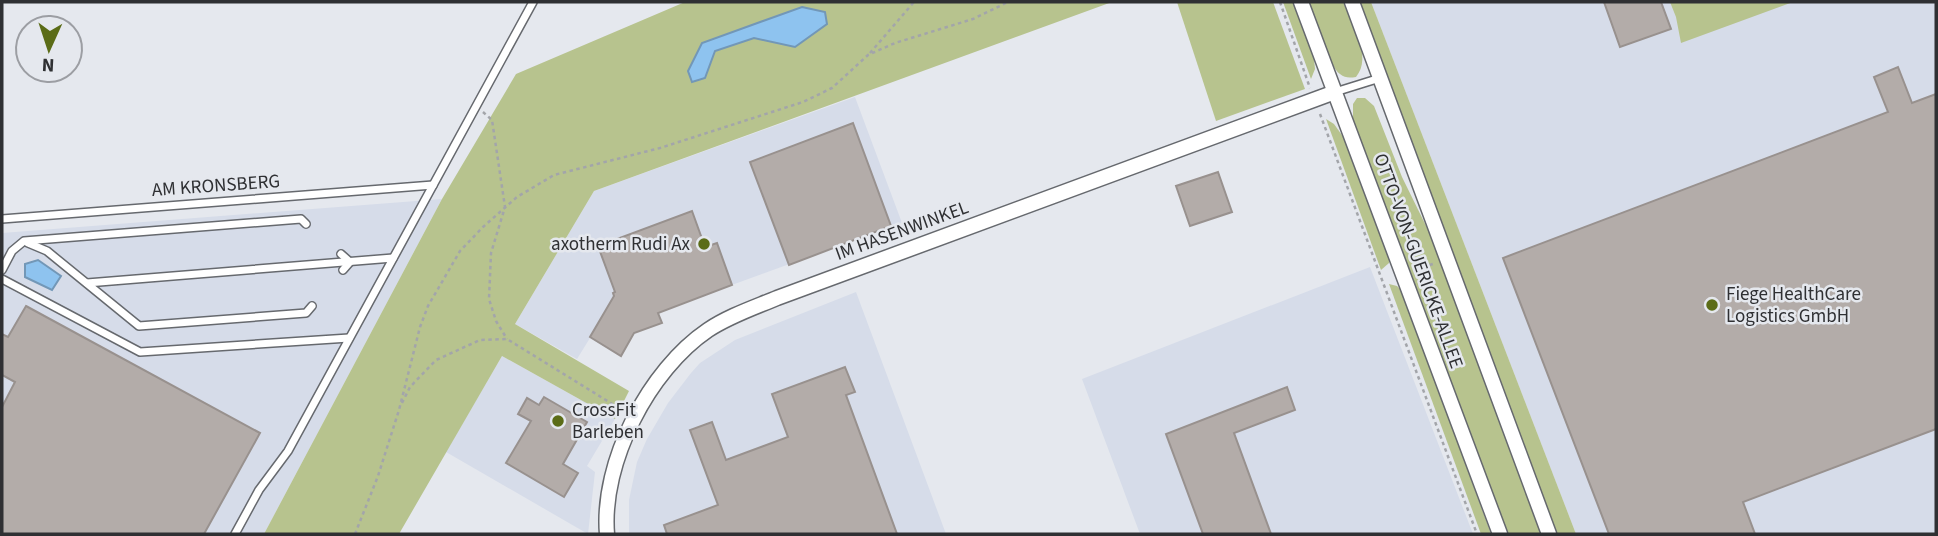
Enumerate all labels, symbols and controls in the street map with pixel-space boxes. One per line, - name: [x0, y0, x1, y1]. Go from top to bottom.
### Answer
- north arrow: [14, 14, 84, 84]
- text: N: [41, 51, 55, 78]
- street label: OTTO-VON-GUERICKE-ALLEE: [1366, 150, 1470, 372]
- street label: AM KRONSBERG: [151, 168, 281, 204]
- street label: IM HASENWINKEL: [831, 194, 973, 268]
- place label: axotherm Rudi Ax: [551, 231, 691, 258]
- marker: axotherm Rudi Ax: [696, 236, 712, 252]
- place label: Fiege HealthCare Logistics GmbH: [1726, 281, 1861, 330]
- marker: Fiege HealthCare Logistics GmbH: [1704, 297, 1720, 313]
- place label: CrossFit Barleben: [572, 397, 644, 446]
- marker: CrossFit Barleben: [550, 413, 566, 429]

